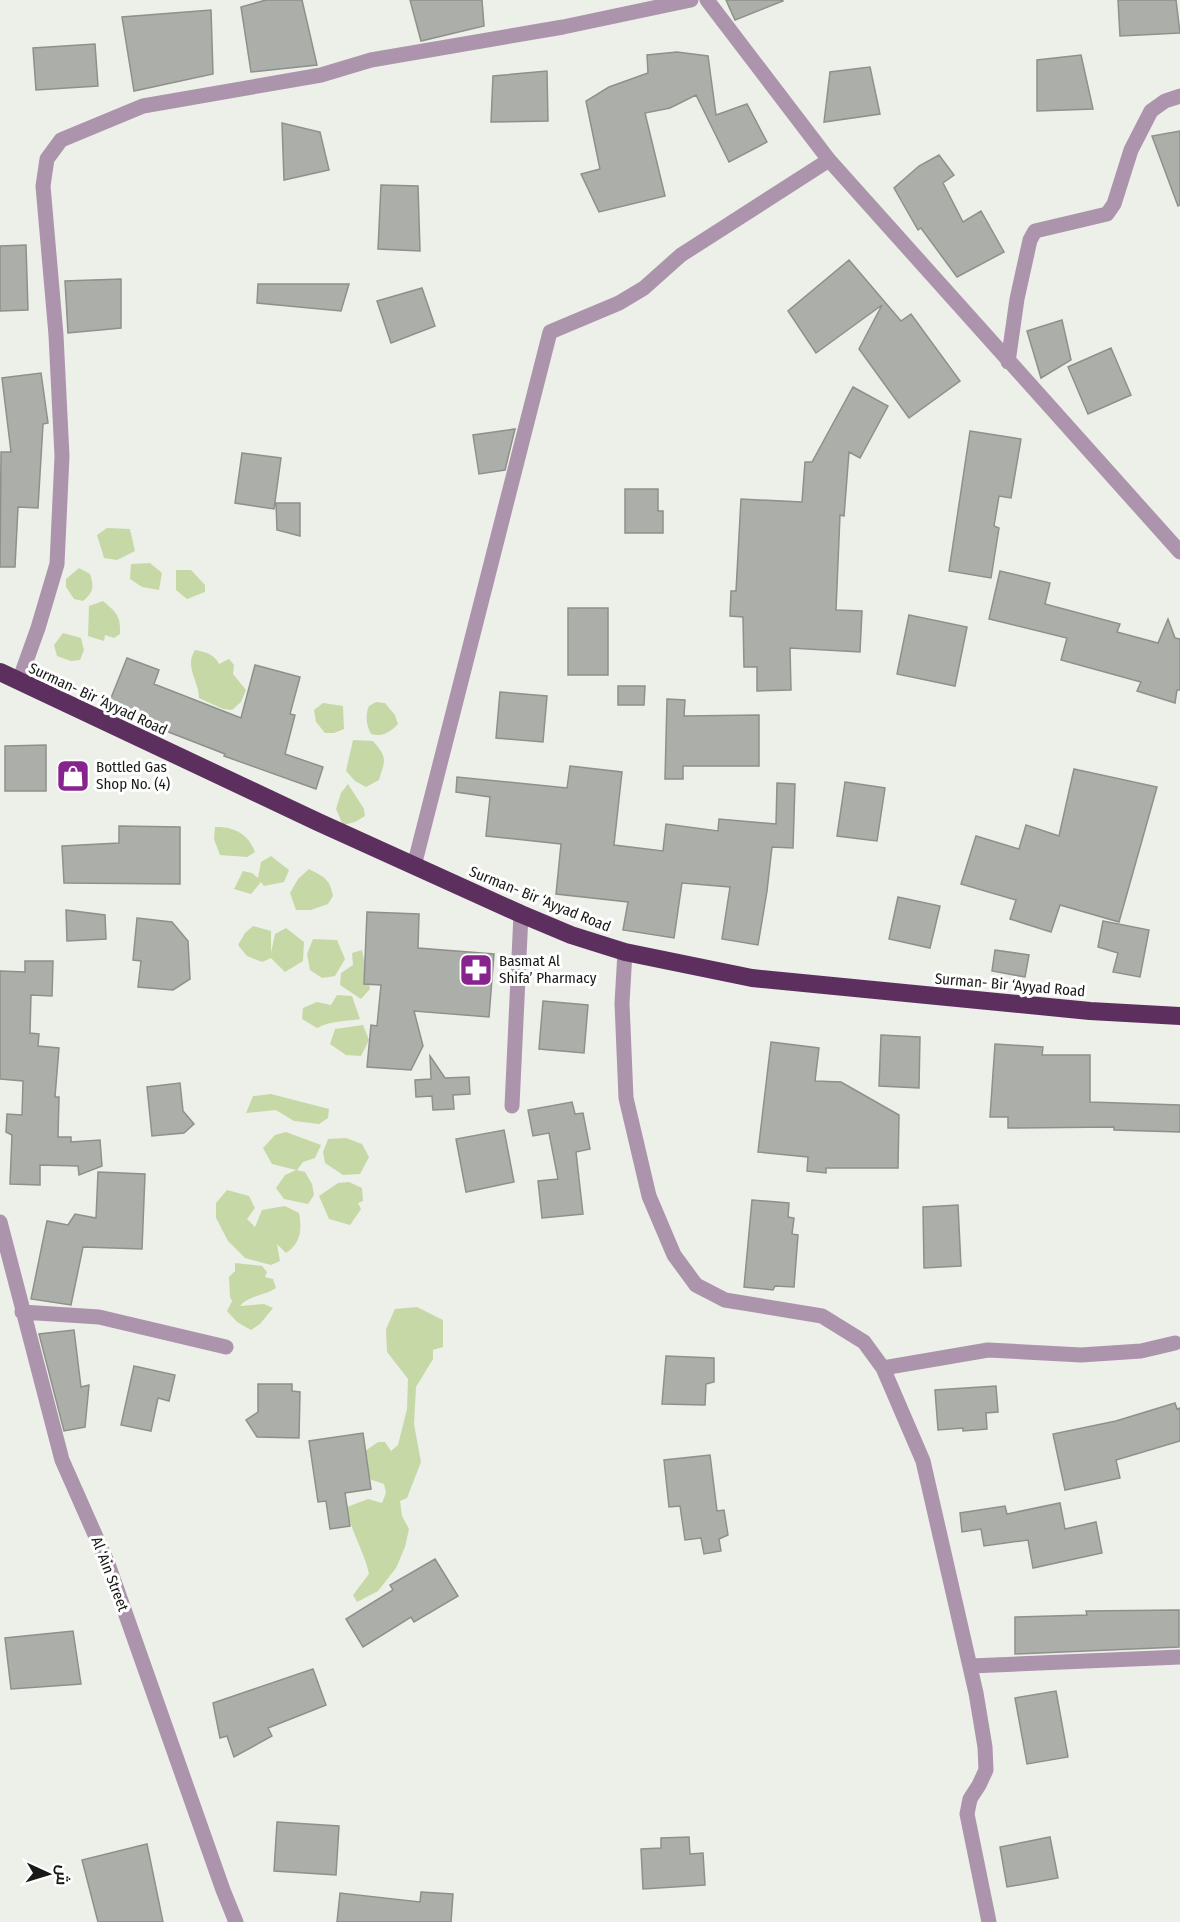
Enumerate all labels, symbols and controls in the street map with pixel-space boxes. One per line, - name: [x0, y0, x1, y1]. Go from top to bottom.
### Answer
- street label: Surman- Bir ‘Ayyad Road: [26, 659, 170, 739]
- shop icon: Bottled Gas Shop No. (4): [55, 758, 91, 794]
- place label: Bottled Gas Shop No. (4): [96, 758, 170, 793]
- street label: Surman- Bir ‘Ayyad Road: [467, 862, 613, 936]
- pharmacy icon: Basmat Al Shifa’ Pharmacy: [458, 952, 494, 988]
- place label: Basmat Al Shifa’ Pharmacy: [499, 952, 597, 987]
- street label: Surman- Bir ‘Ayyad Road: [934, 969, 1086, 1001]
- street label: Al ‘Ain Street: [88, 1534, 132, 1614]
- north arrow: [18, 1844, 78, 1904]
- text: ش: [52, 1864, 73, 1886]

